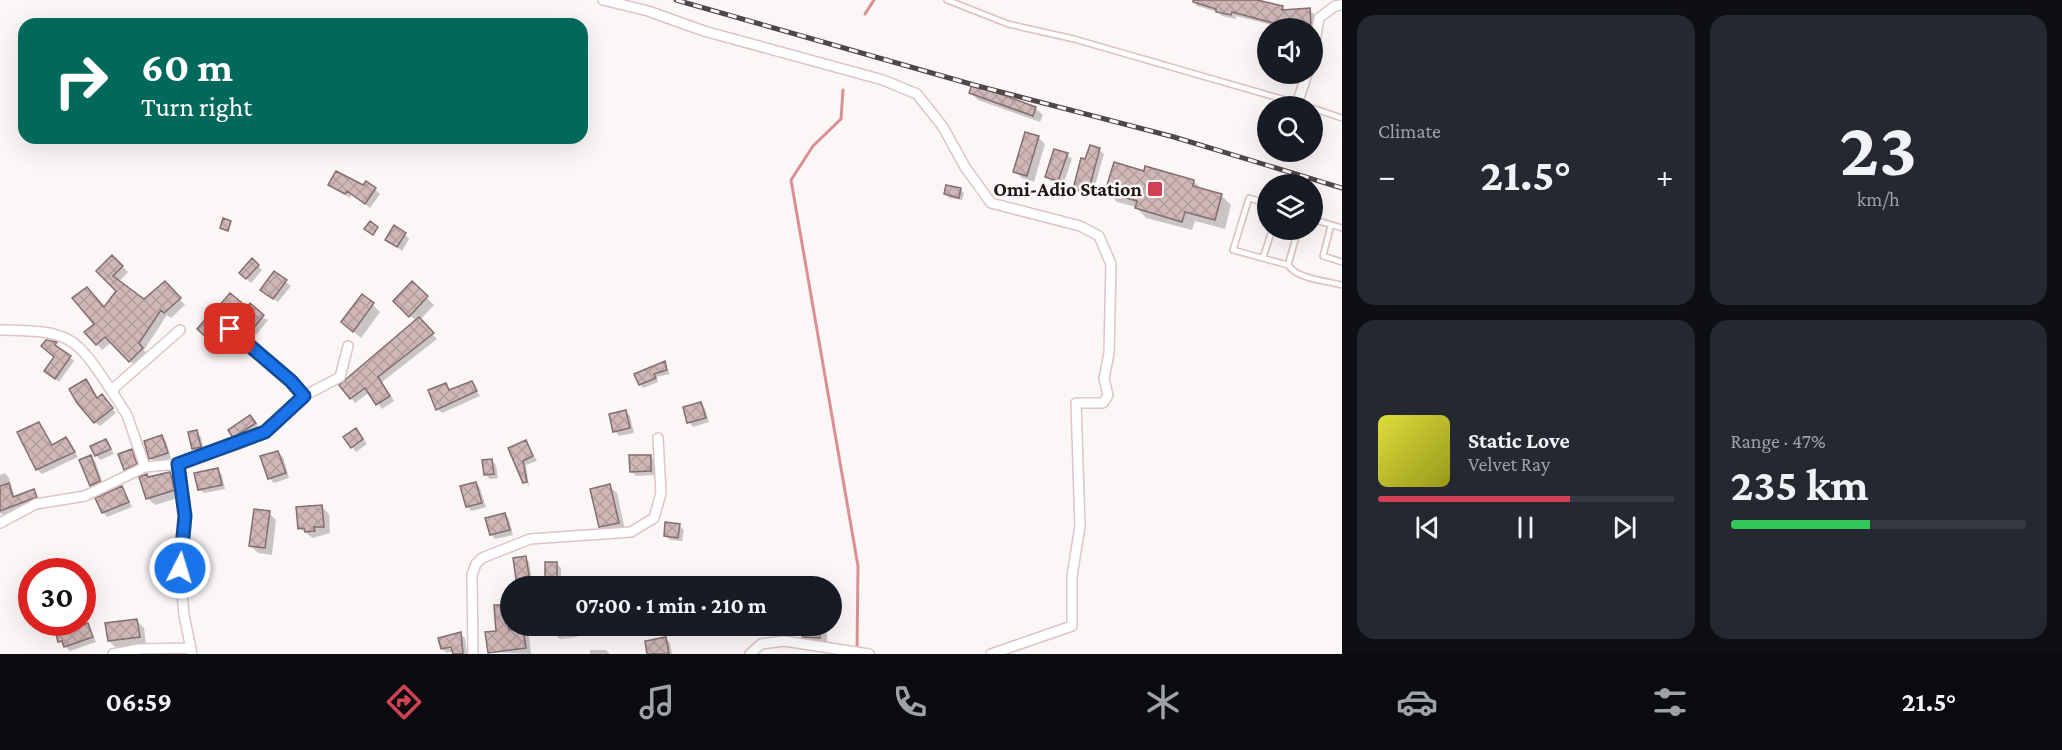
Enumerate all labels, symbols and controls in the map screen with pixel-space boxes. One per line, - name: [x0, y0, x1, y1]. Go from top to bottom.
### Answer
- map controls: [1257, 18, 1323, 240]
- button: sound: [1257, 18, 1323, 84]
- icon: right: [42, 42, 120, 120]
- text: 60 m: [141, 43, 233, 90]
- text: Turn right: [141, 92, 252, 122]
- button: search: [1257, 96, 1323, 162]
- text: 23: [1839, 105, 1917, 192]
- text: Climate: [1378, 120, 1441, 142]
- text: 21.5°: [1480, 150, 1571, 200]
- text: −: [1378, 157, 1395, 194]
- text: +: [1656, 157, 1674, 194]
- button: layers: [1257, 174, 1323, 240]
- place label: Omi-Adio Station: [993, 178, 1143, 200]
- marker: Omi-Adio Station: [1146, 180, 1164, 198]
- text: km/h: [1857, 188, 1900, 210]
- pin: [204, 303, 255, 354]
- icon: arrive: [213, 312, 246, 345]
- text: Static Love: [1468, 428, 1570, 453]
- text: Range · 47%: [1731, 430, 1826, 452]
- text: Velvet Ray: [1468, 453, 1550, 475]
- text: 235 km: [1731, 460, 1869, 510]
- icon: previous: [1411, 511, 1444, 544]
- icon: pause: [1509, 511, 1542, 544]
- icon: next: [1608, 511, 1641, 544]
- position arrow: [148, 536, 212, 600]
- speed limit sign: 30: [18, 558, 96, 636]
- text: 07:00 · 1 min · 210 m: [575, 593, 767, 618]
- icon: directions: [383, 681, 425, 723]
- icon: music: [636, 681, 678, 723]
- icon: phone: [889, 681, 931, 723]
- icon: climate: [1142, 681, 1184, 723]
- icon: car: [1396, 681, 1438, 723]
- icon: filters: [1649, 681, 1691, 723]
- text: 06:59: [106, 687, 172, 717]
- text: 21.5°: [1902, 687, 1956, 717]

